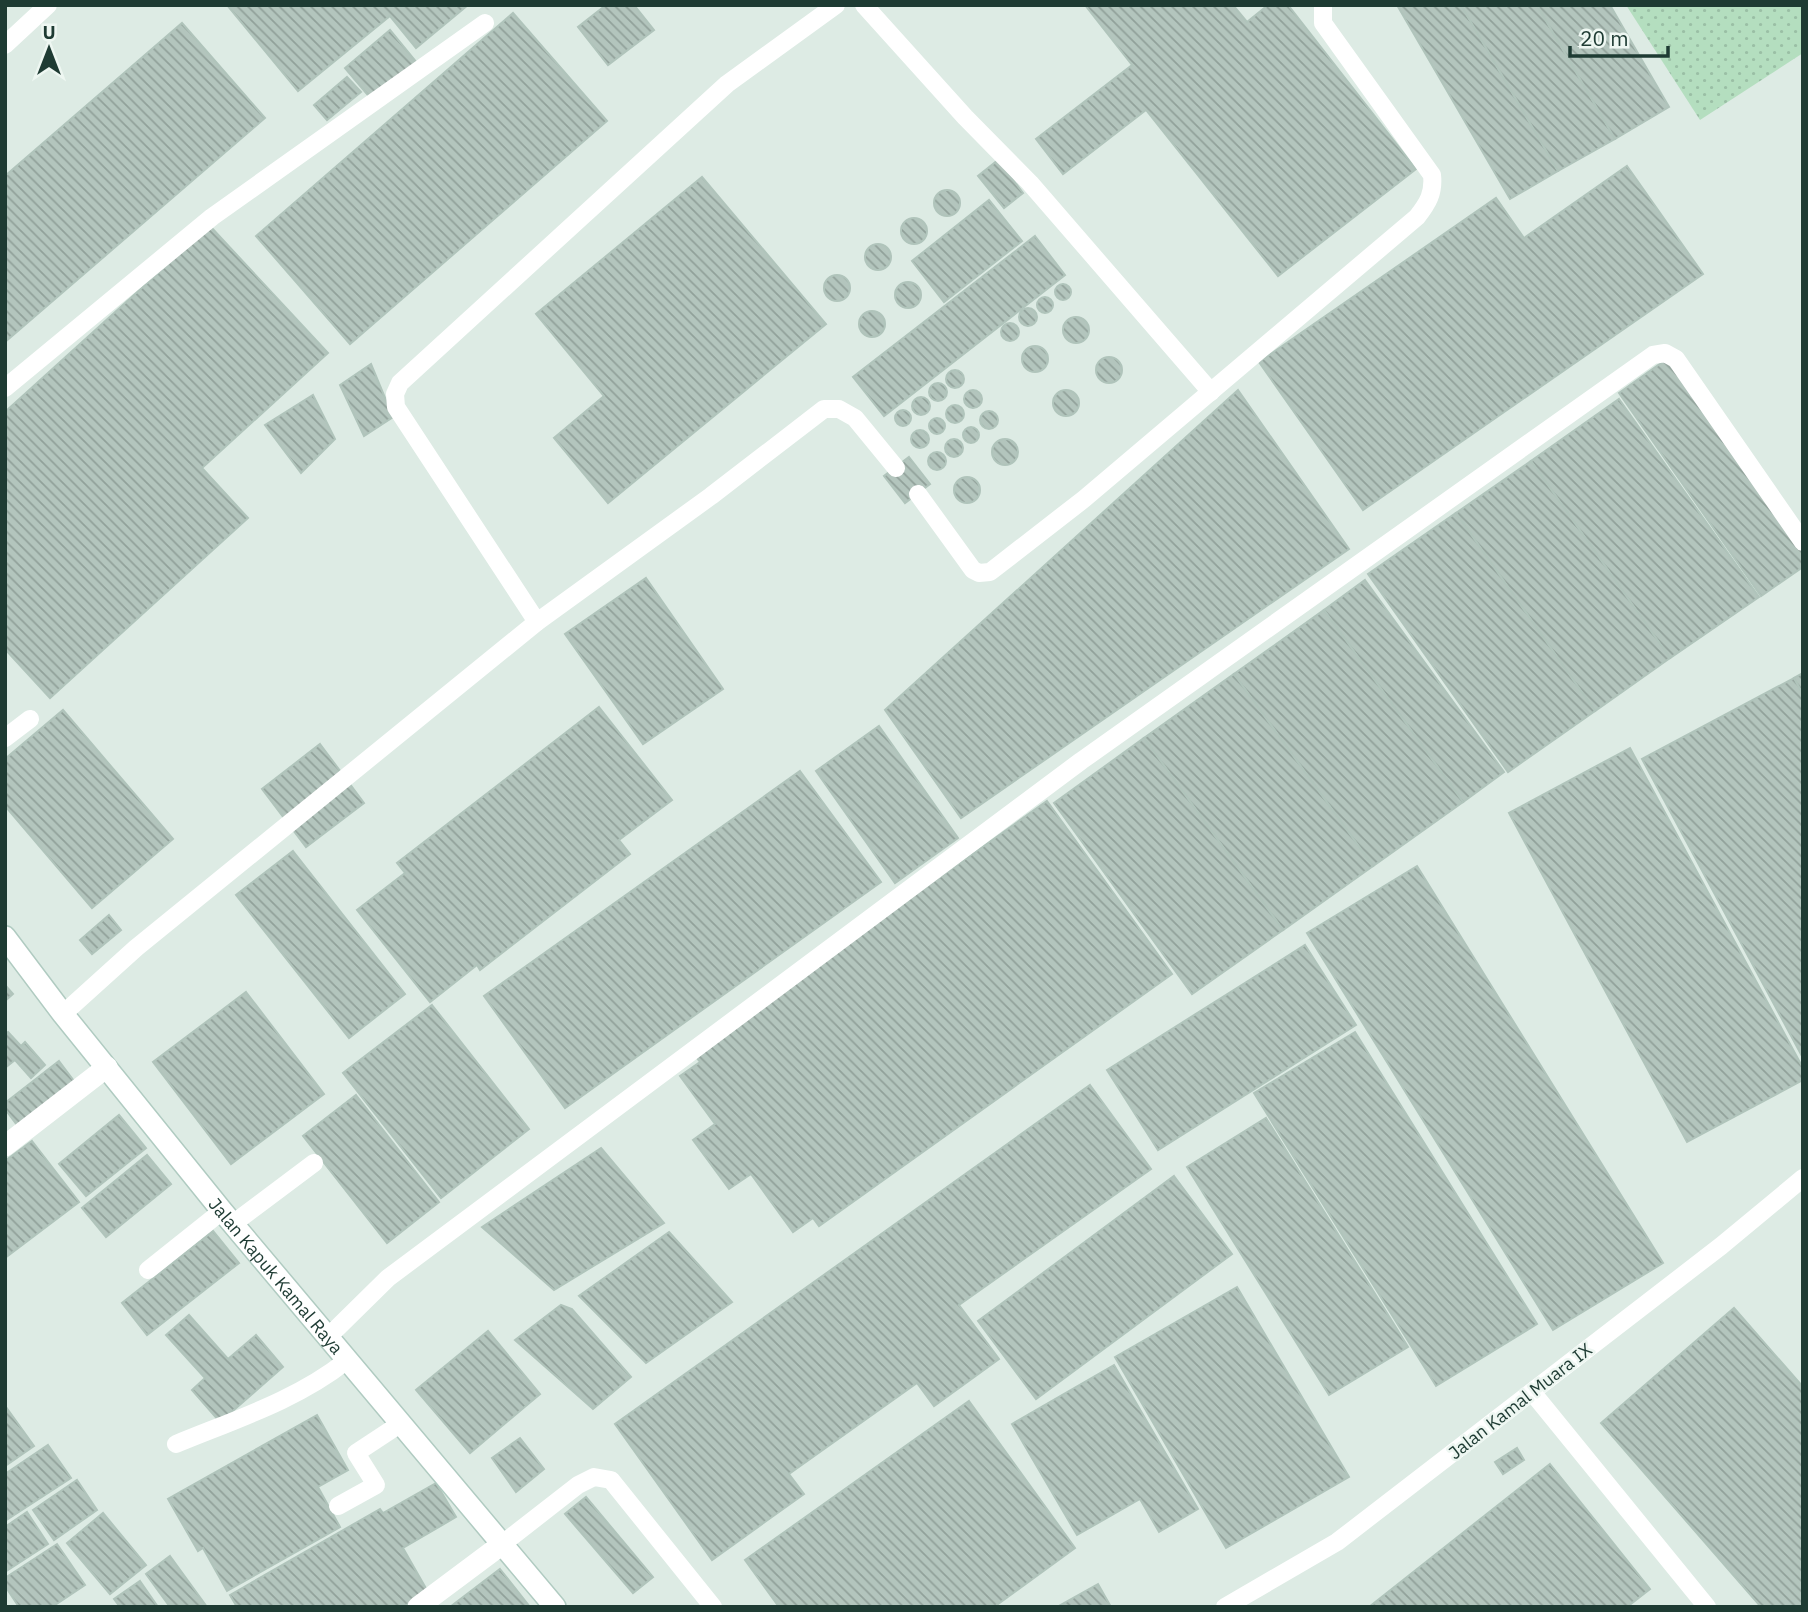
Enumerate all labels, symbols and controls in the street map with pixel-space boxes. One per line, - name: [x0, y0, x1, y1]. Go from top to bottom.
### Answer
- north arrow: [14, 14, 84, 84]
- scale bar: [1570, 14, 1668, 58]
- text: U: [42, 20, 56, 44]
- text: 20 m: [1580, 24, 1629, 52]
- street label: Jalan Kapuk Kamal Raya: [204, 1193, 349, 1359]
- street label: Jalan Kamal Muara IX: [1444, 1338, 1596, 1464]

